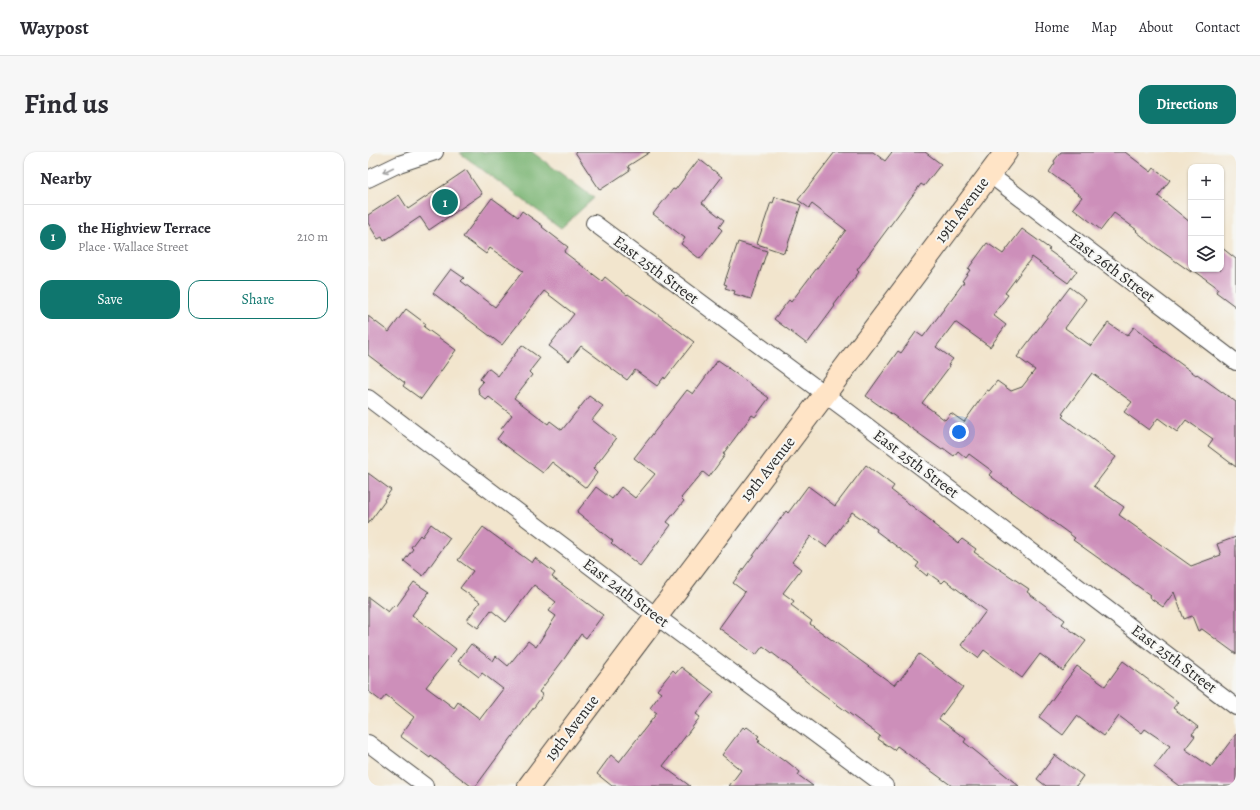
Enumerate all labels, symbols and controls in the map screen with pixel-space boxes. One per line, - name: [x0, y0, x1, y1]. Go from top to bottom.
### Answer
- text: Waypost: [20, 15, 89, 41]
- text: Home: [1034, 18, 1069, 37]
- text: Map: [1091, 18, 1117, 37]
- text: About: [1139, 18, 1173, 37]
- text: Contact: [1195, 18, 1240, 37]
- text: Find us: [24, 85, 109, 123]
- button: Directions: [1139, 85, 1236, 124]
- map controls: [1188, 164, 1224, 272]
- button: +: [1188, 164, 1224, 200]
- one-way arrow: [382, 166, 394, 174]
- text: Nearby: [40, 167, 91, 190]
- street label: 19th Avenue: [930, 172, 994, 248]
- pin: 1: [432, 187, 458, 217]
- button: −: [1188, 200, 1224, 236]
- text: the Highview Terrace: [78, 218, 211, 238]
- text: 1: [51, 228, 55, 245]
- text: 210 m: [297, 228, 328, 245]
- street label: East 26th Street: [1064, 228, 1160, 308]
- street label: East 25th Street: [609, 230, 703, 310]
- button: layers: [1188, 236, 1224, 272]
- text: Place · Wallace Street: [78, 238, 188, 255]
- button: Save: [40, 280, 180, 319]
- button: Share: [188, 280, 328, 319]
- your location: [949, 422, 969, 442]
- street label: East 25th Street: [869, 424, 963, 504]
- street label: 19th Avenue: [736, 432, 800, 506]
- street label: East 24th Street: [578, 553, 674, 633]
- street label: East 25th Street: [1127, 619, 1221, 699]
- street label: 19th Avenue: [540, 690, 604, 766]

